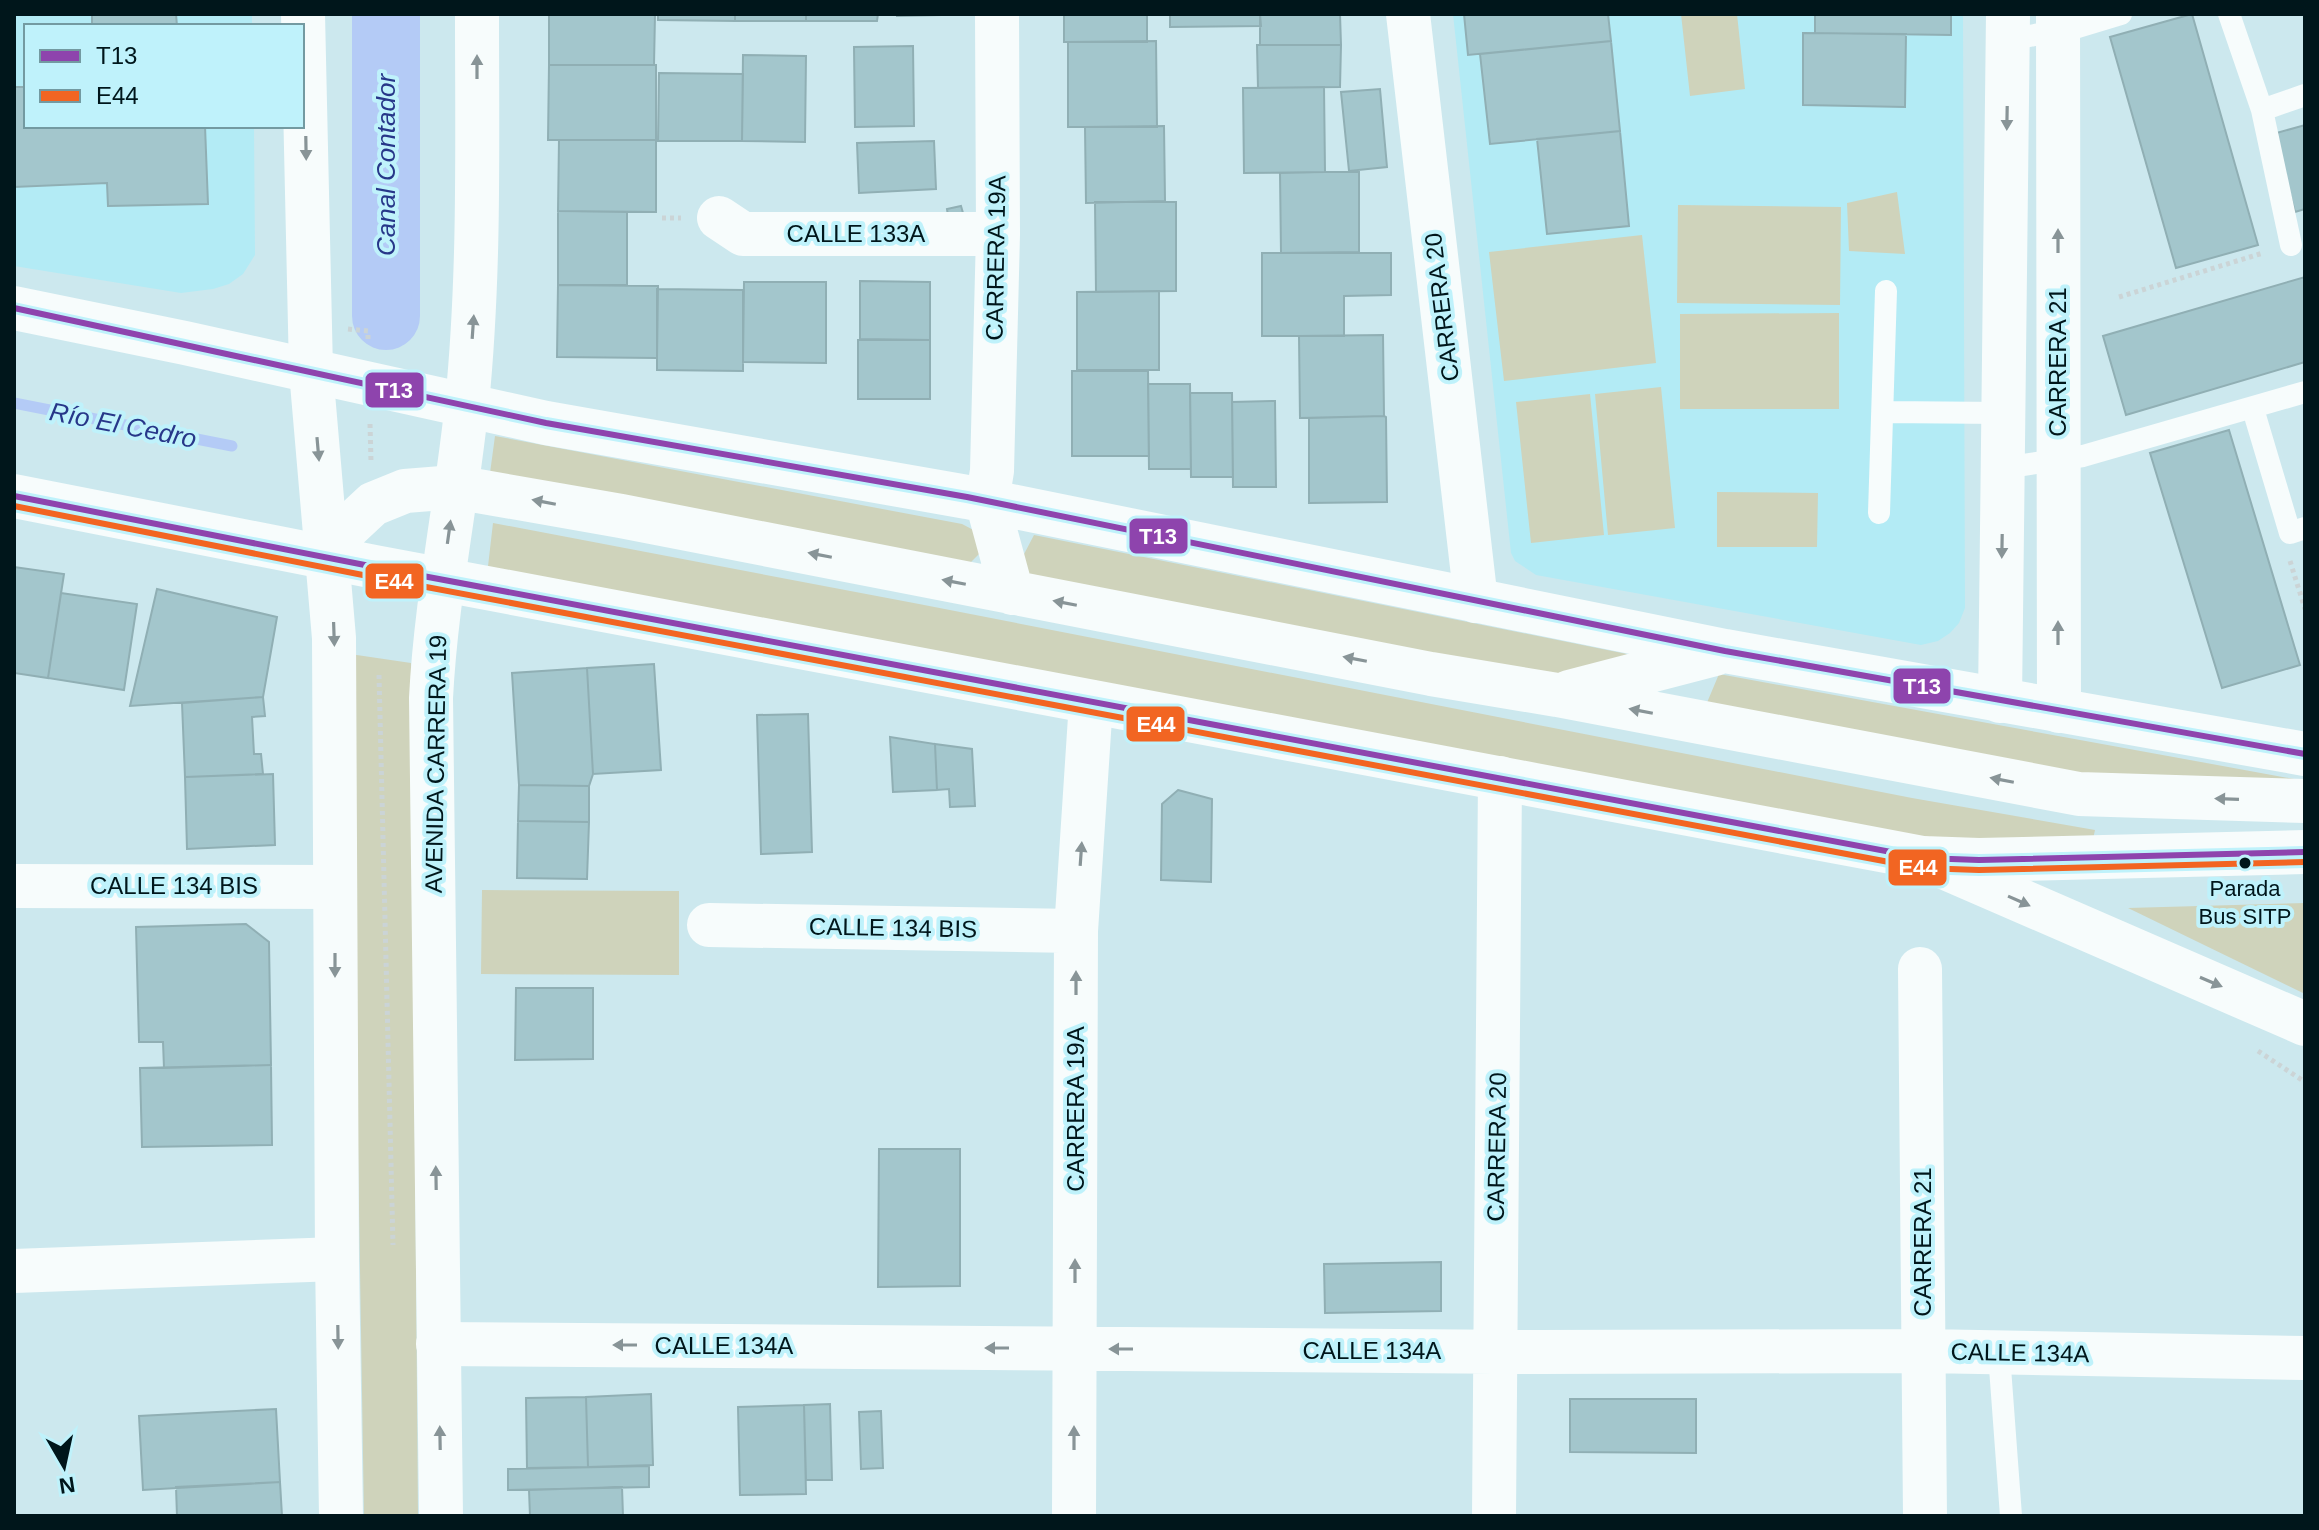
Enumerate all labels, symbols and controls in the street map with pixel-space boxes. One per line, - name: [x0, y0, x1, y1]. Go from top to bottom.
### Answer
- legend: [24, 24, 304, 128]
- text: T13: [96, 42, 137, 69]
- one-way arrow: [471, 54, 483, 79]
- water label: Canal Contador: [371, 73, 401, 256]
- text: E44: [96, 82, 139, 109]
- one-way arrow: [2001, 106, 2013, 131]
- one-way arrow: [300, 136, 312, 161]
- street label: CARRERA 19A: [981, 175, 1010, 341]
- street label: CALLE 133A: [787, 220, 925, 247]
- one-way arrow: [2052, 228, 2064, 253]
- street label: CARRERA 20: [1419, 231, 1464, 383]
- street label: CARRERA 21: [2044, 287, 2071, 437]
- one-way arrow: [467, 314, 480, 339]
- line badge: T13: [364, 371, 425, 409]
- text: T13: [375, 378, 413, 403]
- water label: Río El Cedro: [47, 396, 199, 454]
- one-way arrow: [312, 437, 325, 462]
- one-way arrow: [531, 495, 556, 507]
- line badge: T13: [1128, 517, 1189, 555]
- one-way arrow: [443, 520, 456, 545]
- text: T13: [1139, 524, 1177, 549]
- one-way arrow: [1996, 534, 2008, 559]
- one-way arrow: [808, 549, 833, 561]
- line badge: E44: [364, 562, 425, 600]
- text: E44: [374, 569, 414, 594]
- one-way arrow: [942, 575, 967, 587]
- one-way arrow: [1052, 596, 1077, 609]
- one-way arrow: [2052, 620, 2065, 645]
- one-way arrow: [327, 622, 340, 647]
- street label: AVENIDA CARRERA 19: [420, 635, 451, 893]
- one-way arrow: [1342, 653, 1367, 665]
- line badge: T13: [1892, 667, 1952, 705]
- text: T13: [1903, 674, 1941, 699]
- one-way arrow: [1628, 704, 1653, 716]
- line badge: E44: [1125, 705, 1186, 743]
- text: E44: [1136, 712, 1176, 737]
- one-way arrow: [1989, 773, 2014, 786]
- one-way arrow: [2214, 793, 2239, 806]
- one-way arrow: [1075, 841, 1088, 866]
- line badge: E44: [1887, 848, 1948, 887]
- text: E44: [1898, 855, 1938, 880]
- marker: Parada Bus SITP: [2237, 855, 2253, 871]
- street label: CALLE 134 BIS: [90, 872, 258, 899]
- place label: Parada Bus SITP: [2199, 876, 2291, 929]
- one-way arrow: [2008, 894, 2031, 907]
- street label: CALLE 134 BIS: [809, 913, 977, 942]
- one-way arrow: [329, 953, 341, 978]
- one-way arrow: [1070, 970, 1082, 995]
- one-way arrow: [2199, 976, 2223, 989]
- street label: CARRERA 19A: [1062, 1026, 1089, 1192]
- street label: CARRERA 20: [1482, 1072, 1511, 1222]
- one-way arrow: [430, 1165, 443, 1190]
- street label: CARRERA 21: [1909, 1167, 1936, 1317]
- one-way arrow: [1069, 1258, 1081, 1283]
- one-way arrow: [332, 1325, 345, 1350]
- street label: CALLE 134A: [655, 1332, 793, 1359]
- street label: CALLE 134A: [1303, 1337, 1441, 1364]
- street label: CALLE 134A: [1950, 1338, 2090, 1367]
- one-way arrow: [612, 1339, 637, 1351]
- one-way arrow: [984, 1342, 1009, 1354]
- one-way arrow: [1108, 1343, 1133, 1355]
- one-way arrow: [434, 1425, 446, 1450]
- one-way arrow: [1068, 1425, 1081, 1450]
- north arrow: [24, 1426, 104, 1506]
- text: N: [57, 1472, 77, 1499]

